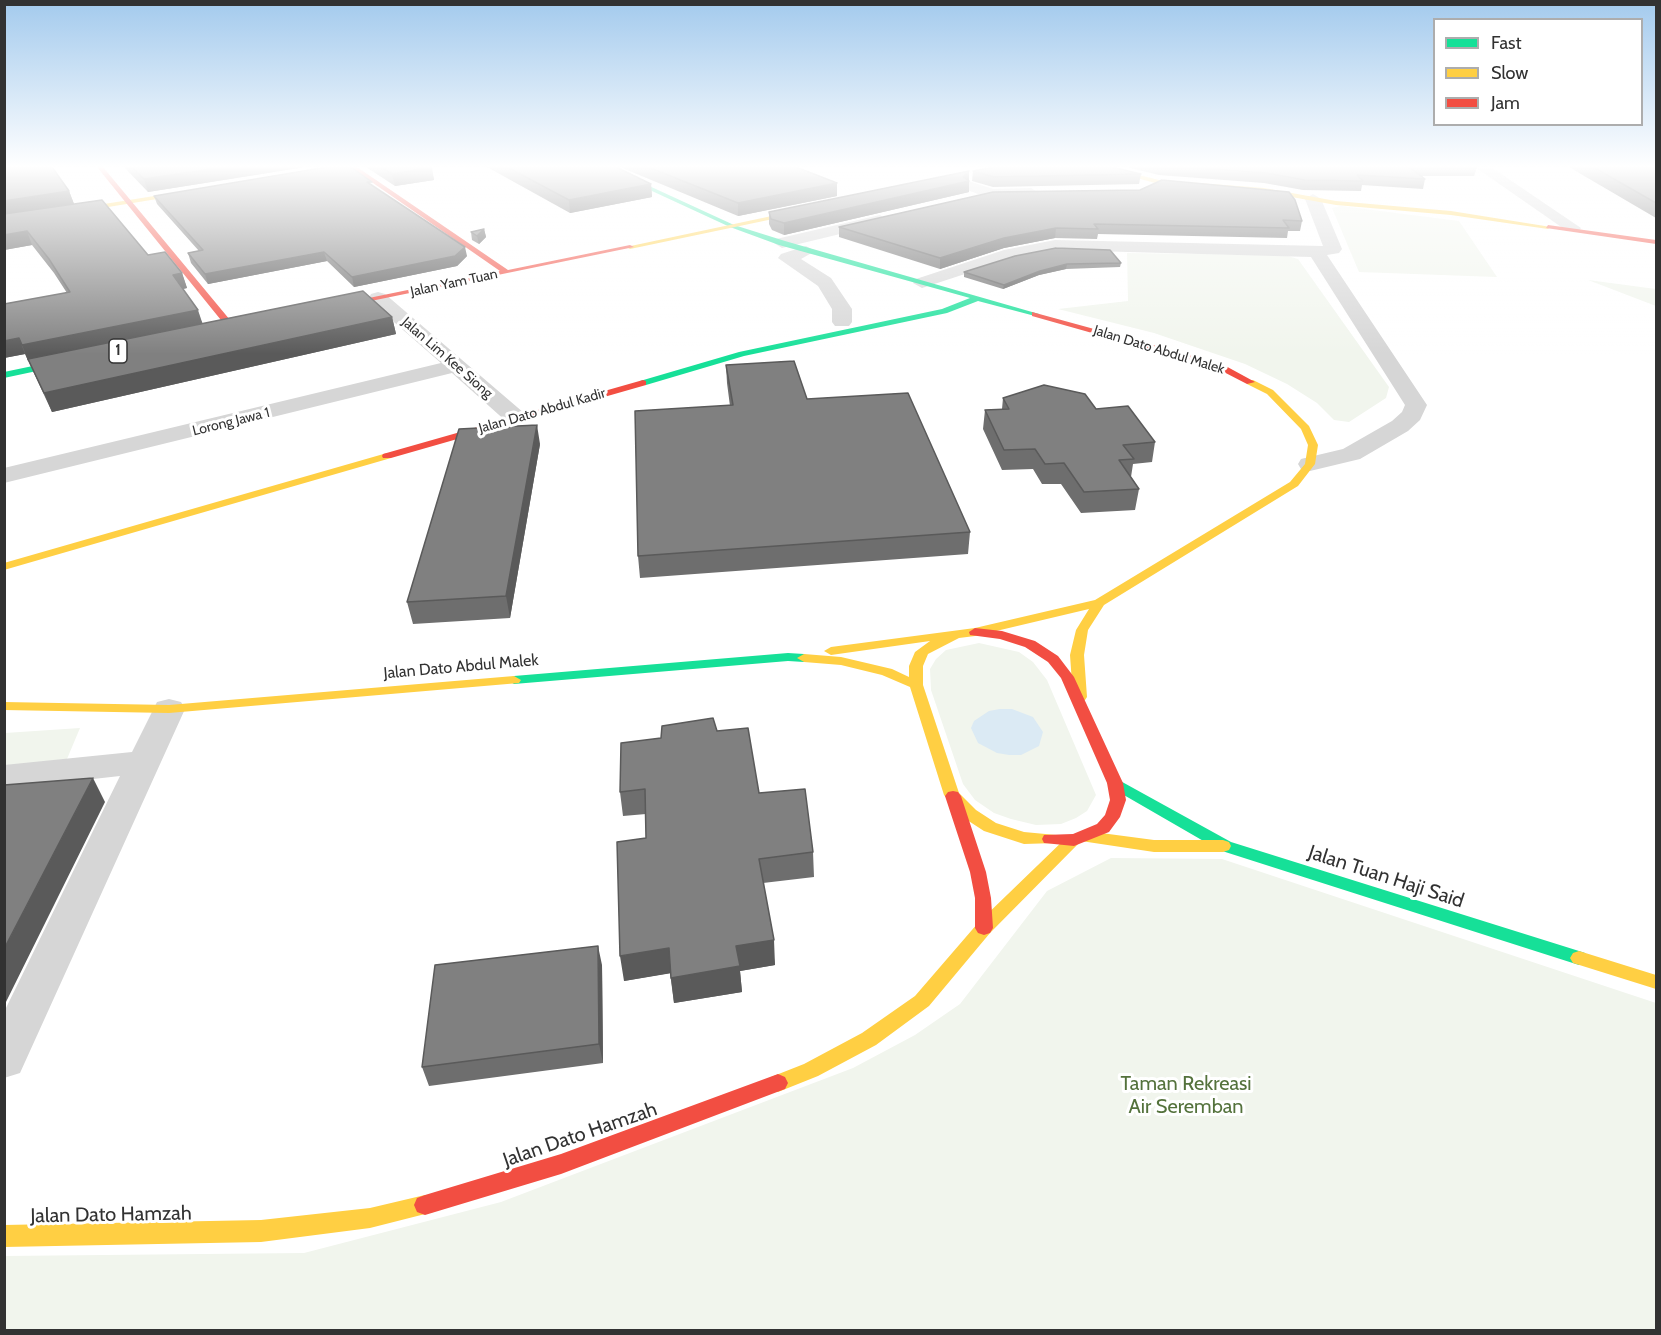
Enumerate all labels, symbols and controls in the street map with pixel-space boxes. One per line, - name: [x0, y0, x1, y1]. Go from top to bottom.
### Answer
- legend: [1433, 18, 1643, 126]
- text: Fast: [1491, 32, 1522, 54]
- text: Slow: [1491, 62, 1528, 84]
- text: Jam: [1491, 92, 1520, 114]
- street label: Jalan Yam Tuan: [409, 266, 499, 300]
- street label: Jalan Lim Kee Siong: [398, 314, 496, 402]
- street label: Jalan Dato Abdul Malek: [1092, 322, 1226, 378]
- road number: 1: [109, 339, 127, 363]
- street label: Jalan Dato Abdul Kadir: [477, 385, 607, 437]
- street label: Lorong Jawa 1: [191, 404, 271, 440]
- street label: Jalan Dato Abdul Malek: [383, 651, 539, 683]
- street label: Jalan Tuan Haji Said: [1305, 841, 1467, 913]
- park label: Taman Rekreasi Air Seremban: [1120, 1072, 1252, 1119]
- street label: Jalan Dato Hamzah: [500, 1097, 660, 1173]
- street label: Jalan Dato Hamzah: [30, 1202, 192, 1228]

